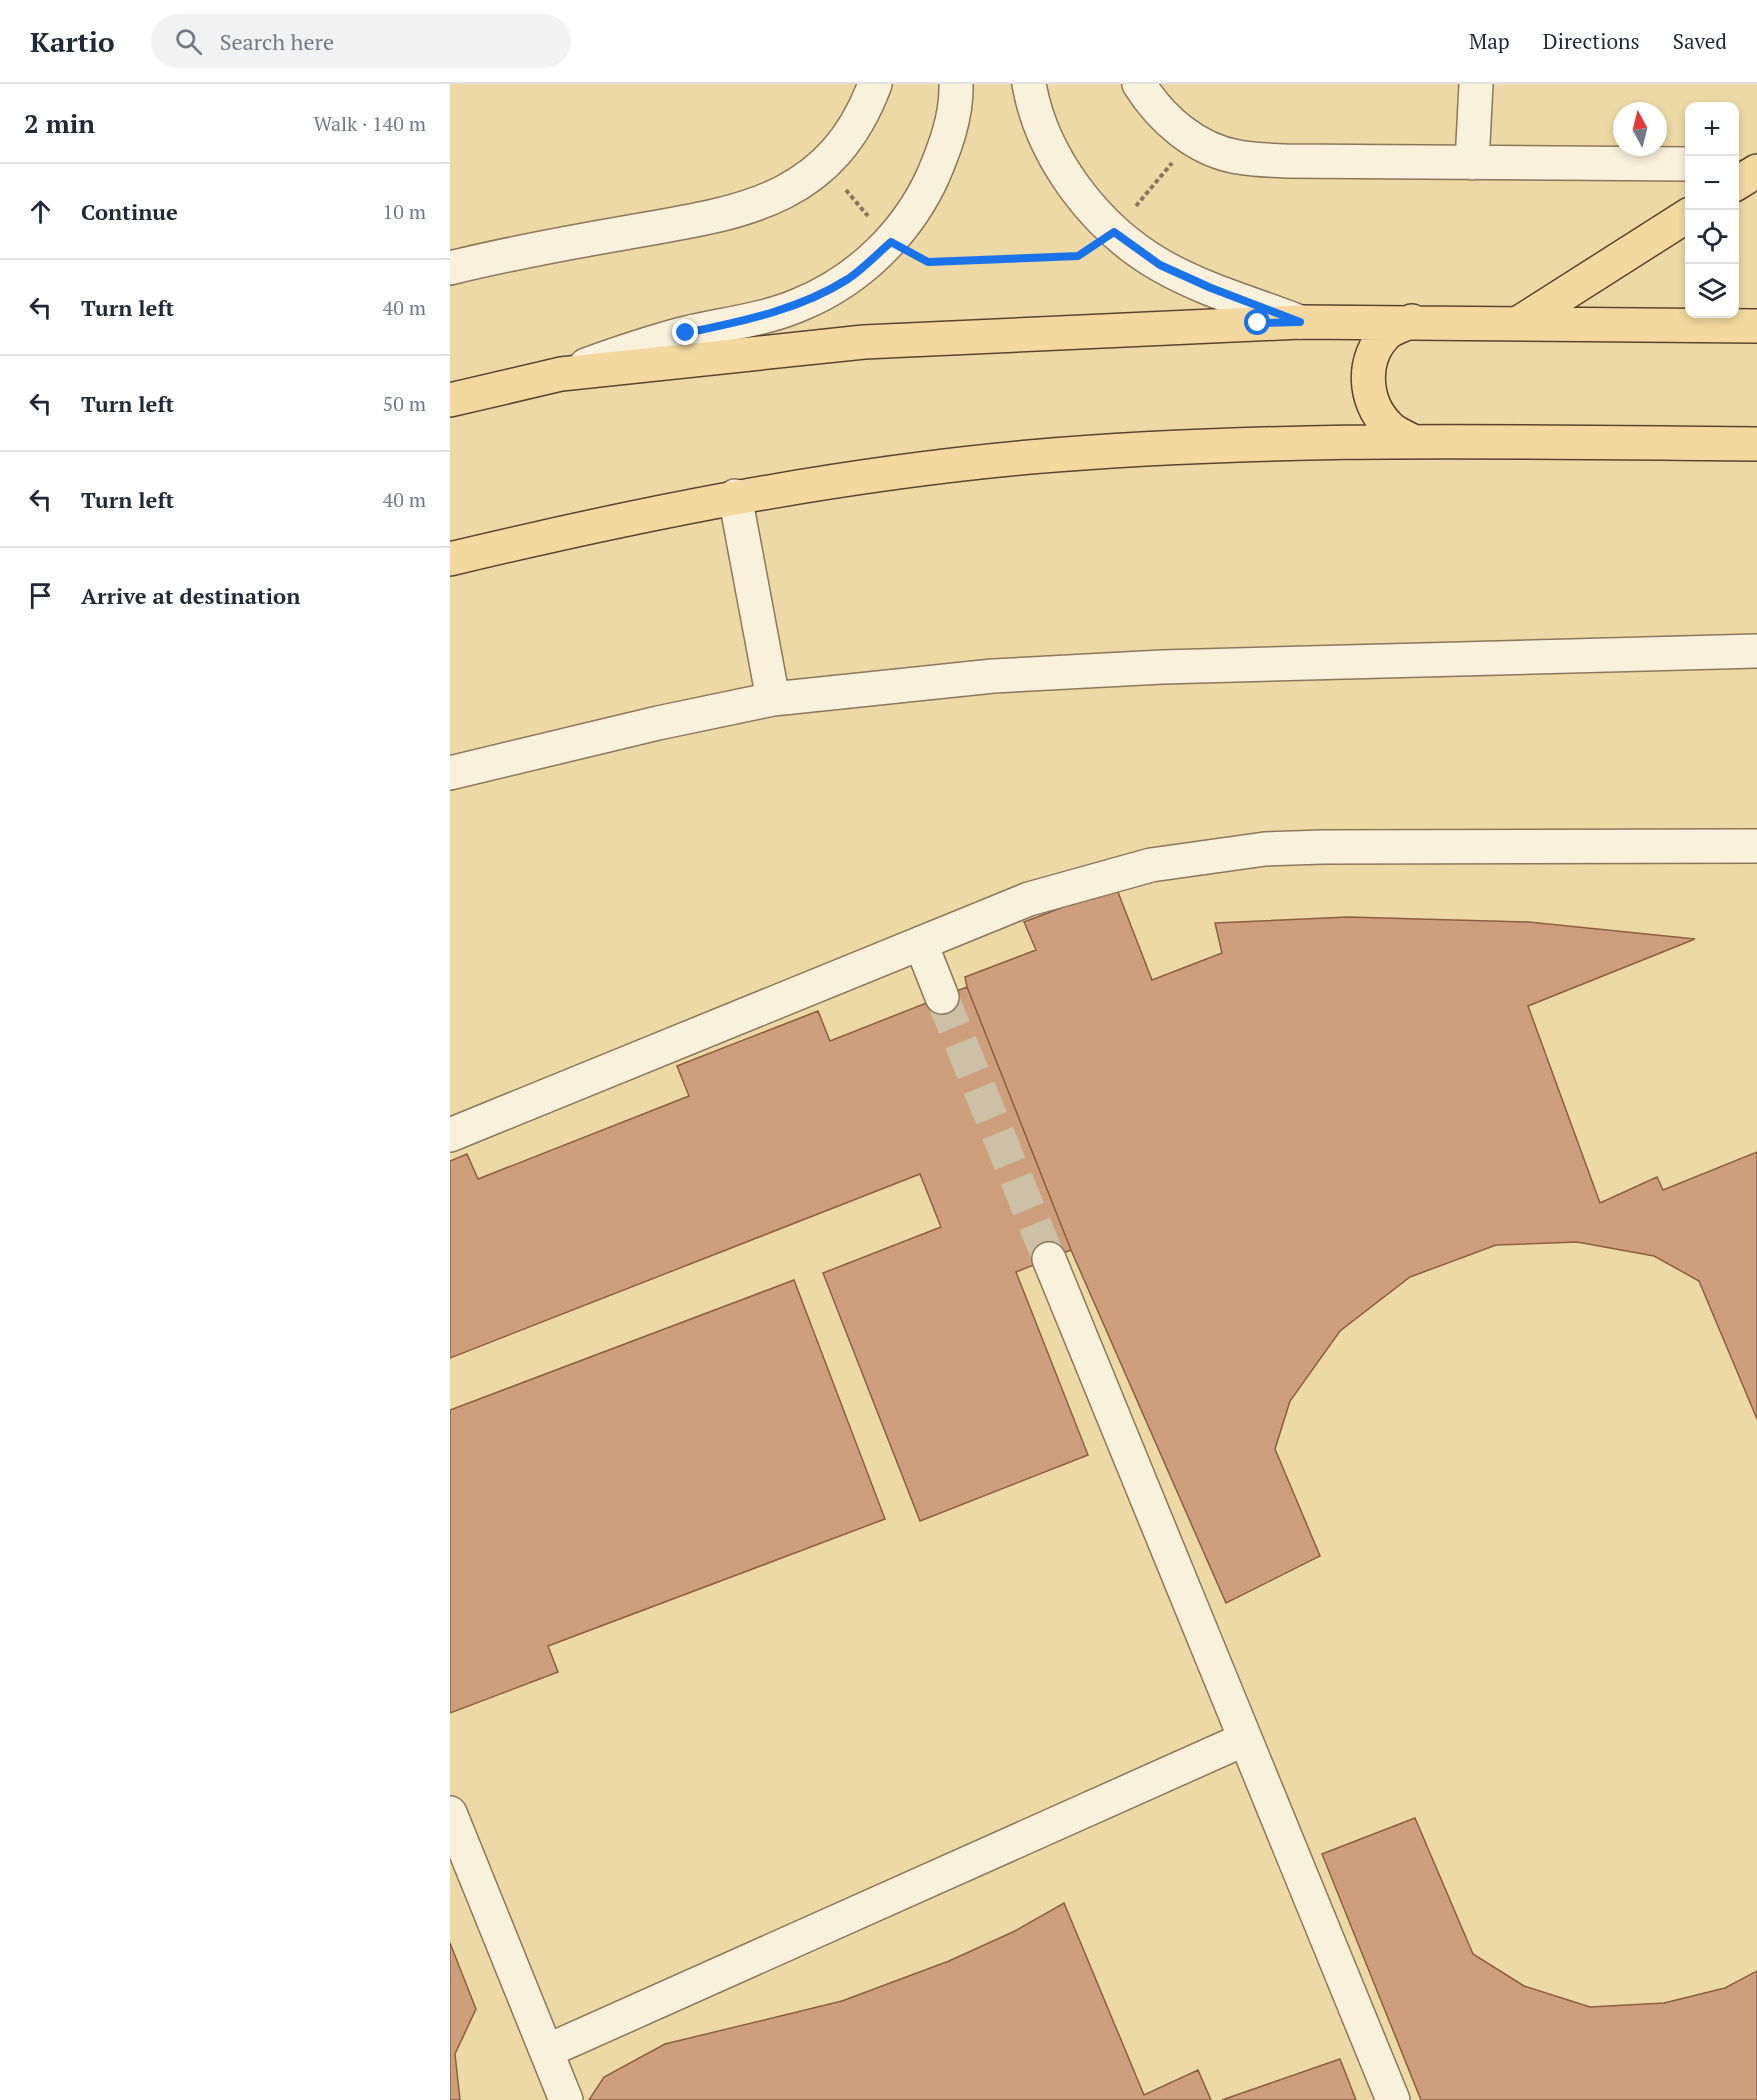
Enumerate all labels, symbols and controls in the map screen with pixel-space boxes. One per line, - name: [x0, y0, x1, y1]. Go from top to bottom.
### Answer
- search box: [151, 14, 571, 68]
- text: Kartio: [30, 23, 115, 60]
- icon: search: [172, 25, 205, 58]
- text: Search here: [220, 27, 334, 56]
- text: Map: [1469, 27, 1510, 55]
- text: Directions: [1543, 27, 1640, 55]
- text: Saved: [1673, 27, 1727, 55]
- north arrow: [1613, 102, 1667, 156]
- map controls: [1685, 102, 1739, 318]
- button: +: [1685, 102, 1739, 156]
- text: 2 min: [24, 106, 95, 140]
- text: Walk · 140 m: [314, 110, 426, 137]
- button: −: [1685, 156, 1739, 210]
- icon: ahead: [24, 195, 57, 228]
- text: Continue: [81, 197, 178, 226]
- text: 10 m: [383, 198, 426, 225]
- button: locate: [1685, 210, 1739, 264]
- button: layers: [1685, 264, 1739, 318]
- icon: left: [24, 291, 57, 324]
- text: Turn left: [81, 293, 174, 322]
- text: 40 m: [383, 294, 426, 321]
- route start: [1244, 309, 1270, 335]
- route end: [672, 319, 698, 345]
- icon: left: [24, 387, 57, 420]
- text: Turn left: [81, 389, 174, 418]
- text: 50 m: [383, 390, 426, 417]
- icon: left: [24, 483, 57, 516]
- text: Turn left: [81, 485, 174, 514]
- text: 40 m: [383, 486, 426, 513]
- icon: arrive: [24, 579, 57, 612]
- text: Arrive at destination: [81, 581, 300, 610]

